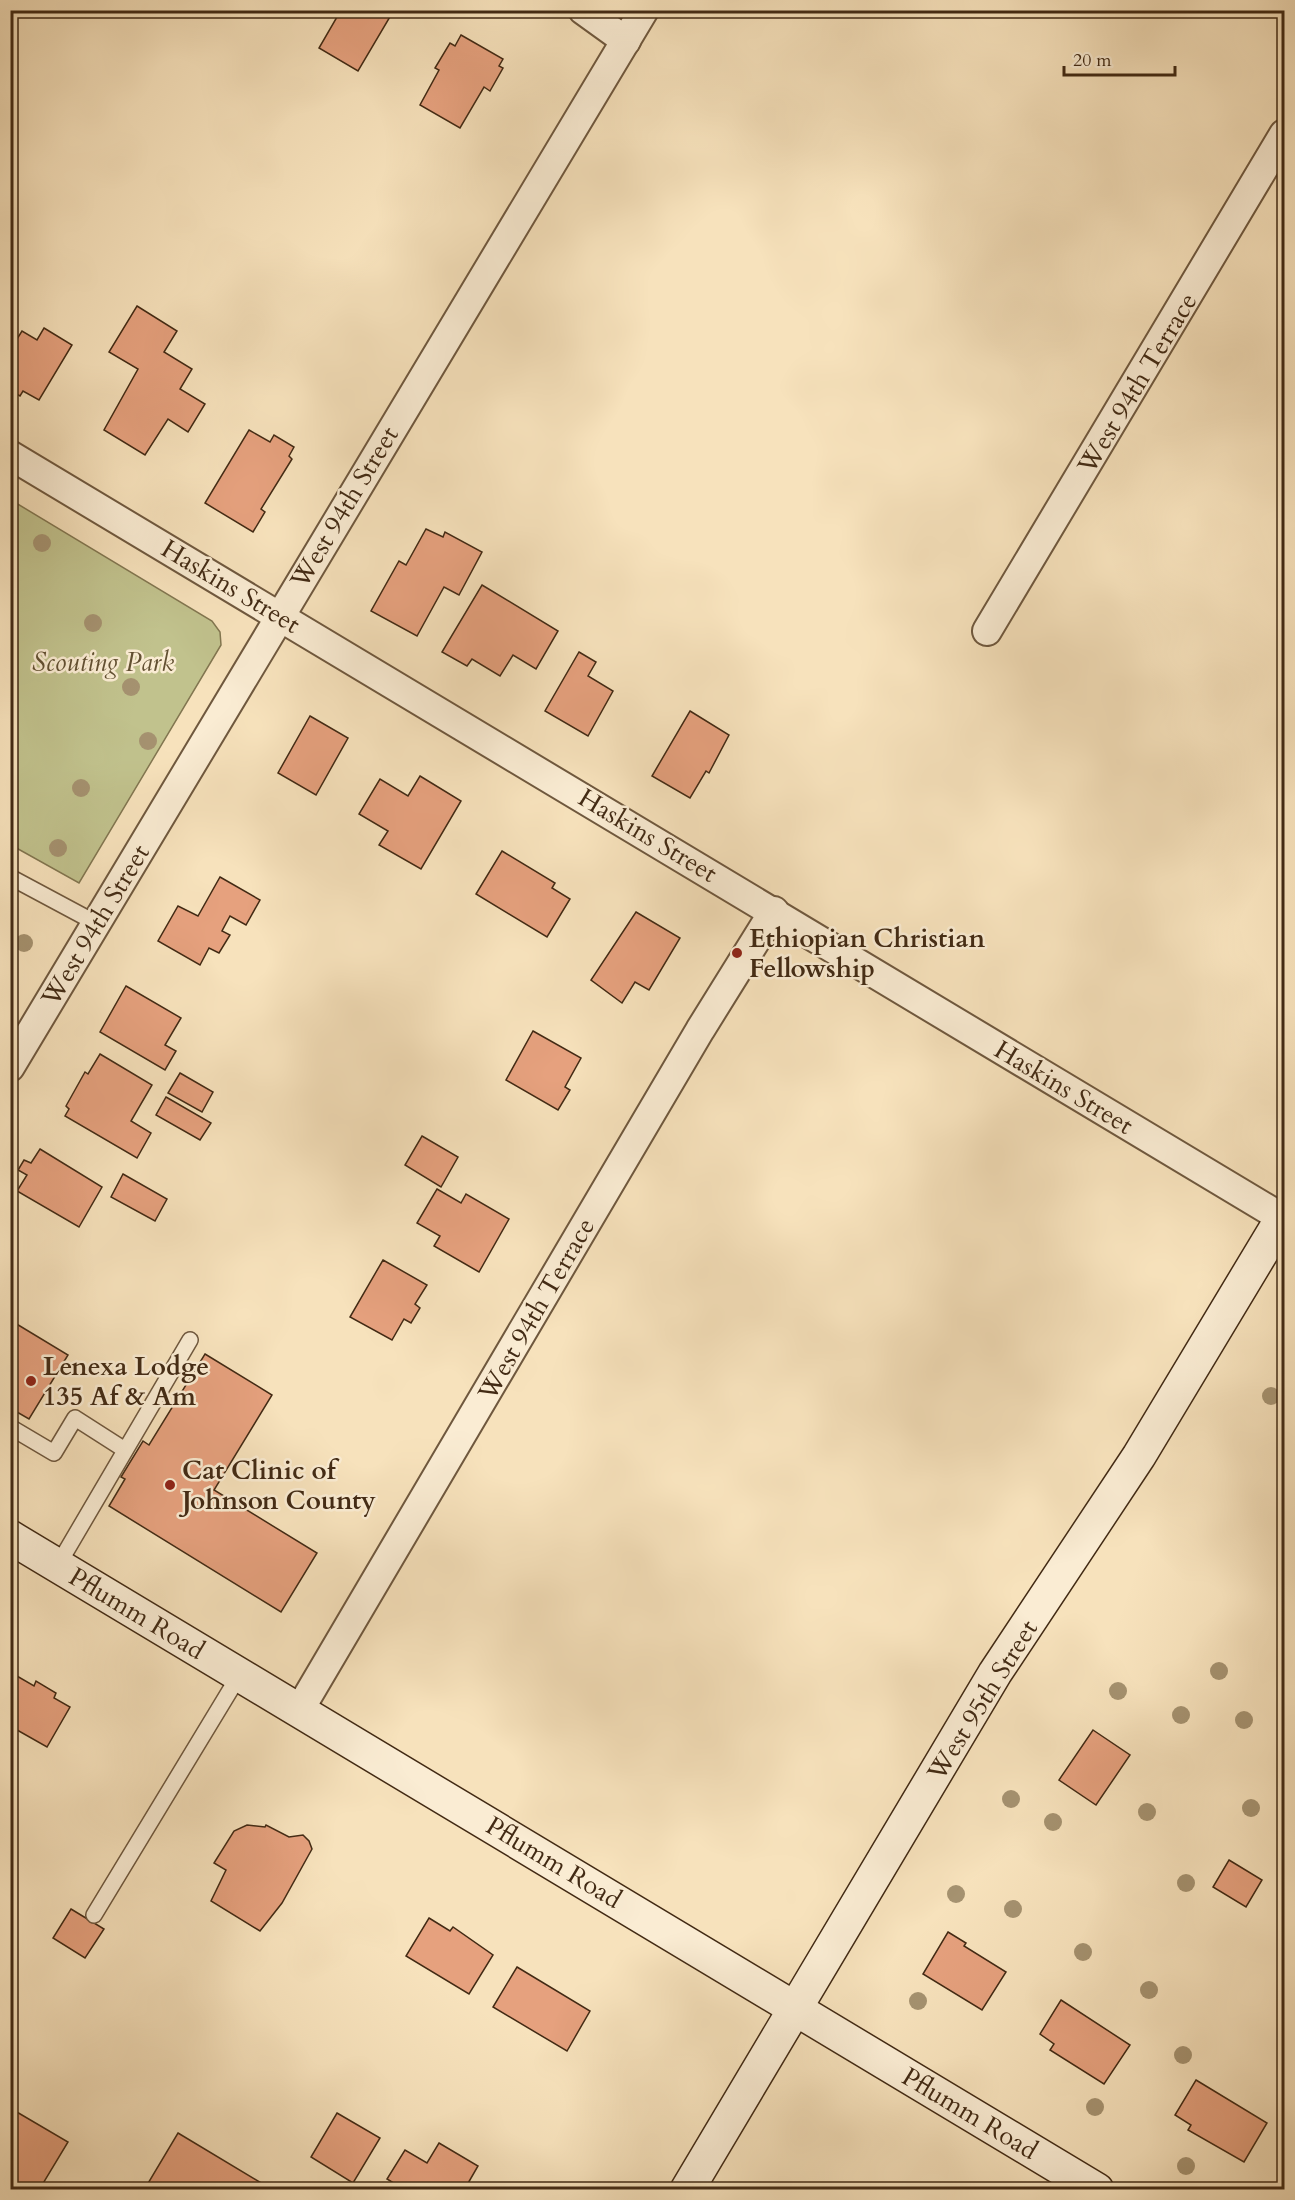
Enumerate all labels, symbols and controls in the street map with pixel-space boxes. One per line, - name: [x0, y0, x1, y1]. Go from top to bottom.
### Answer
- scale bar: [1064, 39, 1175, 77]
- text: 20 m: [1073, 48, 1112, 73]
- street label: West 94th Terrace: [1069, 286, 1205, 481]
- street label: West 94th Street: [282, 420, 407, 596]
- street label: Haskins Street: [155, 531, 307, 642]
- park label: Scouting Park: [32, 645, 174, 680]
- street label: Haskins Street: [572, 780, 724, 891]
- street label: West 94th Street: [33, 838, 158, 1014]
- place label: Ethiopian Christian Fellowship: [749, 921, 985, 986]
- marker: Ethiopian Christian Fellowship: [730, 946, 744, 960]
- street label: Haskins Street: [988, 1032, 1140, 1143]
- street label: West 94th Terrace: [469, 1212, 603, 1408]
- place label: Lenexa Lodge 135 Af & Am: [43, 1349, 209, 1414]
- marker: Lenexa Lodge 135 Af & Am: [24, 1374, 38, 1388]
- place label: Cat Clinic of Johnson County: [178, 1453, 376, 1518]
- marker: Cat Clinic of Johnson County: [163, 1478, 177, 1492]
- street label: Pflumm Road: [62, 1559, 211, 1668]
- street label: West 95th Street: [919, 1613, 1046, 1788]
- street label: Pflumm Road: [479, 1808, 628, 1917]
- street label: Pflumm Road: [895, 2059, 1044, 2168]

